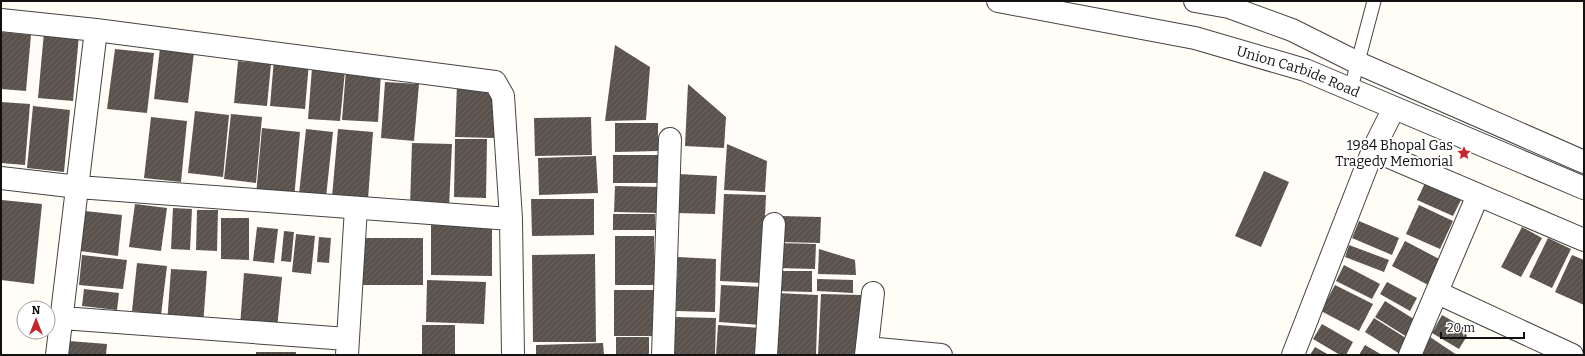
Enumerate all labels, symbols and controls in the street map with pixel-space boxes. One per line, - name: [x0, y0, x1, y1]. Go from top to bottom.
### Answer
- street label: Union Carbide Road: [1235, 42, 1363, 101]
- place label: 1984 Bhopal Gas Tragedy Memorial: [1335, 137, 1453, 170]
- place icon: 1984 Bhopal Gas Tragedy Memorial: [1456, 145, 1472, 161]
- north arrow: [16, 300, 56, 340]
- text: N: [32, 304, 41, 317]
- scale bar: [1441, 314, 1524, 340]
- text: 20 m: [1447, 321, 1476, 335]

